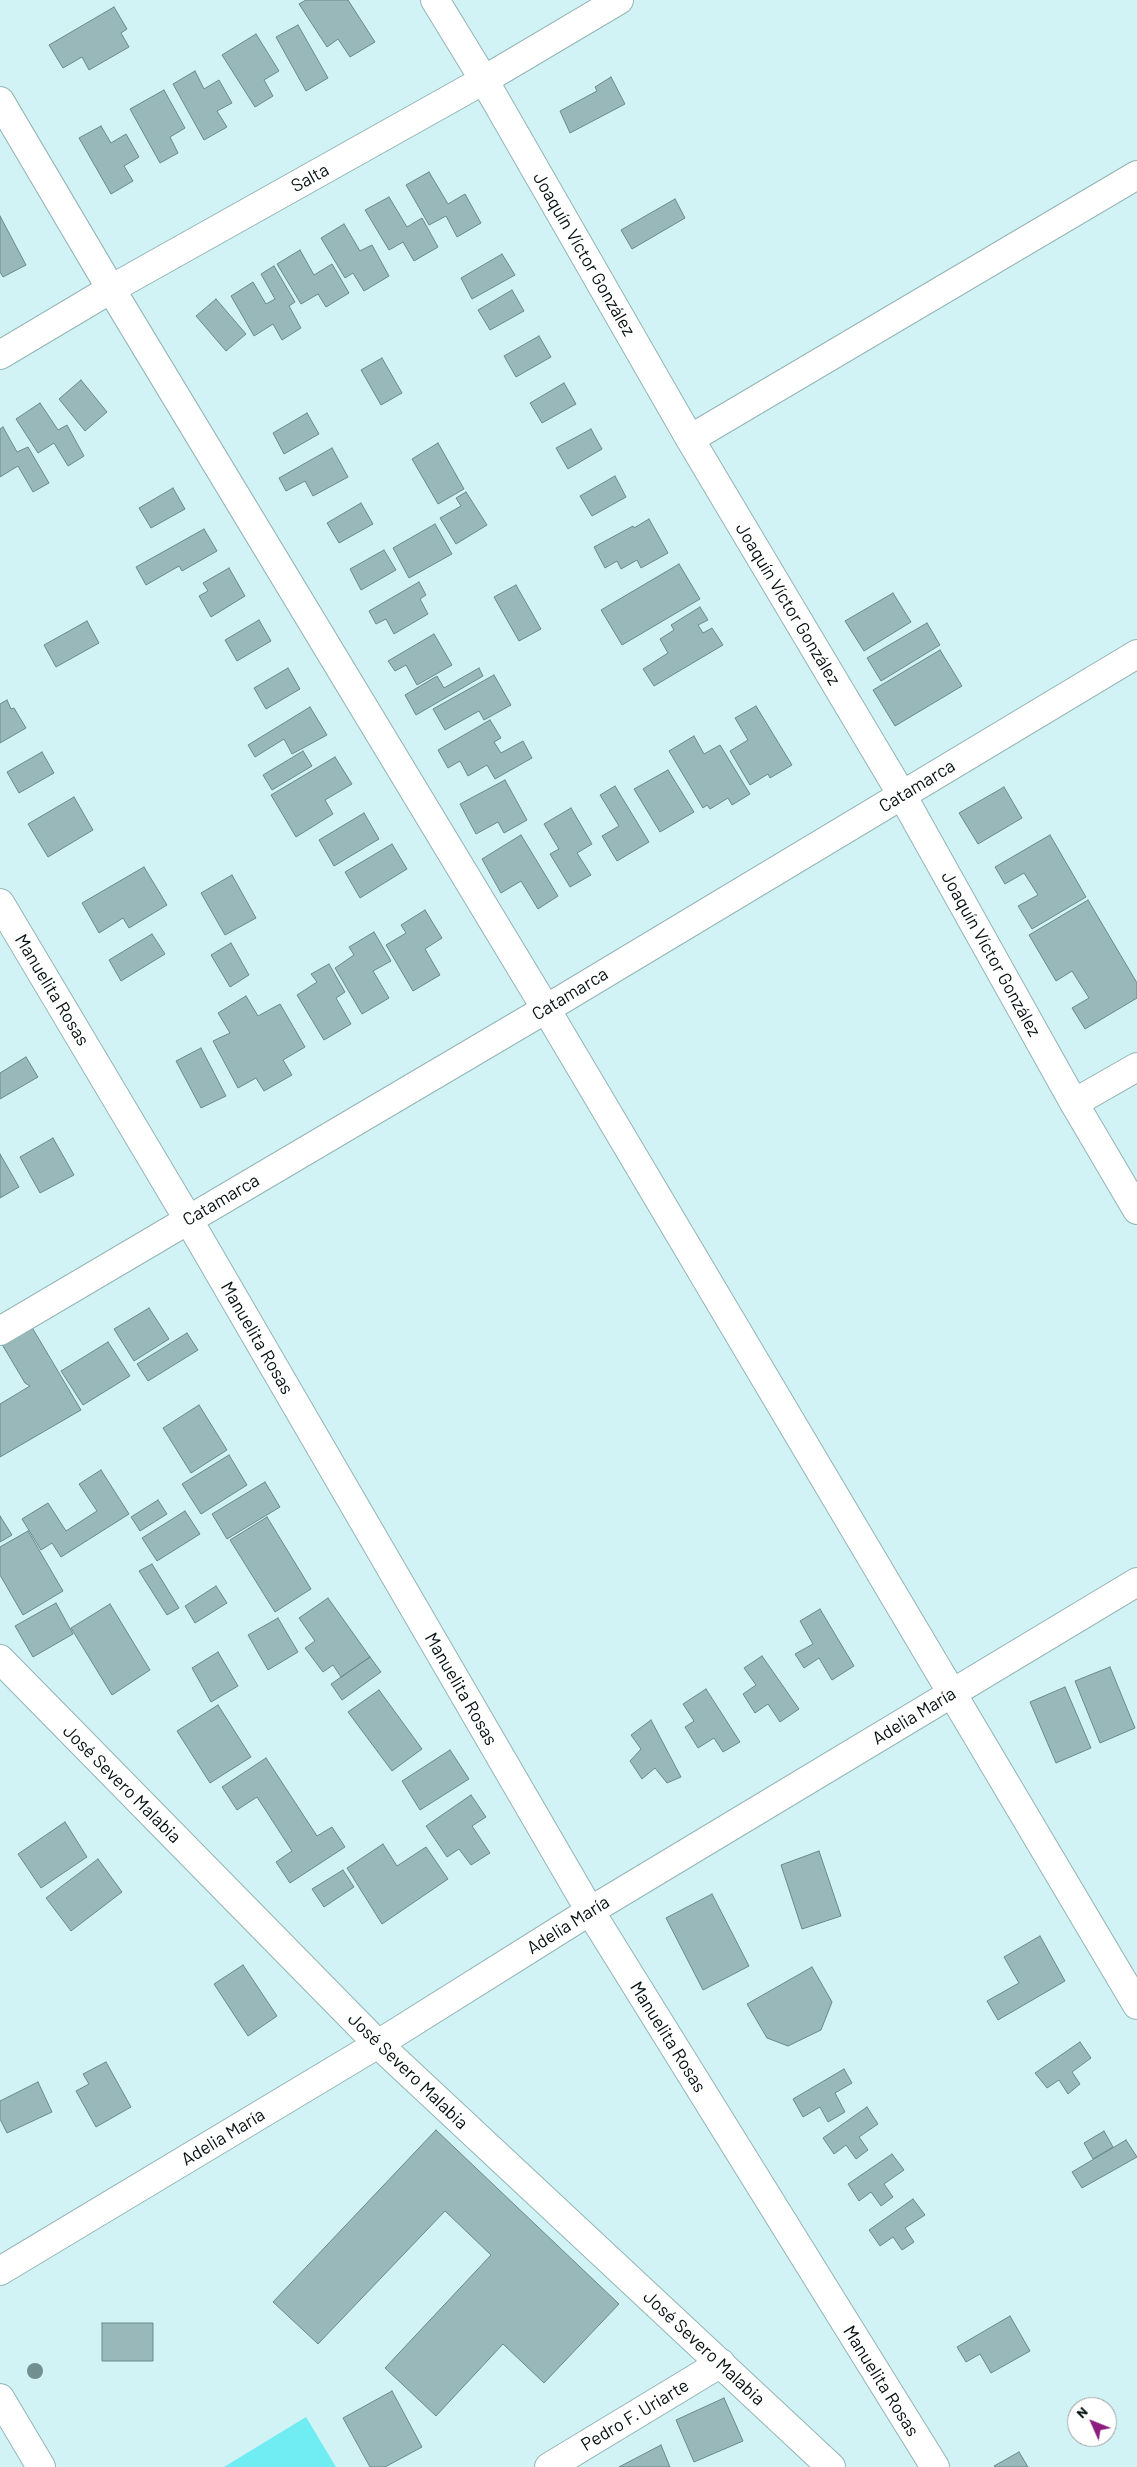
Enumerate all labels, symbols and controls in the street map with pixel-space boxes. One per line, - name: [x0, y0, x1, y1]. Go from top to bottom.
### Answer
- street label: Salta: [287, 159, 333, 197]
- street label: Joaquín Víctor González: [528, 168, 640, 340]
- street label: Joaquín Víctor González: [731, 519, 845, 689]
- street label: Catamarca: [875, 755, 959, 817]
- street label: Joaquín Víctor González: [937, 868, 1045, 1040]
- street label: Manuelita Rosas: [10, 930, 94, 1050]
- street label: Catamarca: [528, 963, 612, 1025]
- street label: Catamarca: [179, 1169, 263, 1231]
- street label: Manuelita Rosas: [216, 1278, 298, 1398]
- street label: Manuelita Rosas: [420, 1629, 502, 1749]
- street label: Adelia María: [868, 1683, 960, 1749]
- street label: José Severo Malabia: [58, 1720, 186, 1848]
- street label: Adelia María: [523, 1891, 613, 1959]
- street label: Manuelita Rosas: [625, 1978, 711, 2096]
- street label: José Severo Malabia: [343, 2008, 473, 2134]
- street label: Adelia María: [177, 2104, 269, 2170]
- street label: José Severo Malabia: [639, 2286, 769, 2410]
- street label: Manuelita Rosas: [838, 2322, 924, 2440]
- street label: Pedro F. Uriarte: [577, 2374, 693, 2456]
- north arrow: [1067, 2397, 1117, 2447]
- text: N: [1072, 2403, 1091, 2421]

